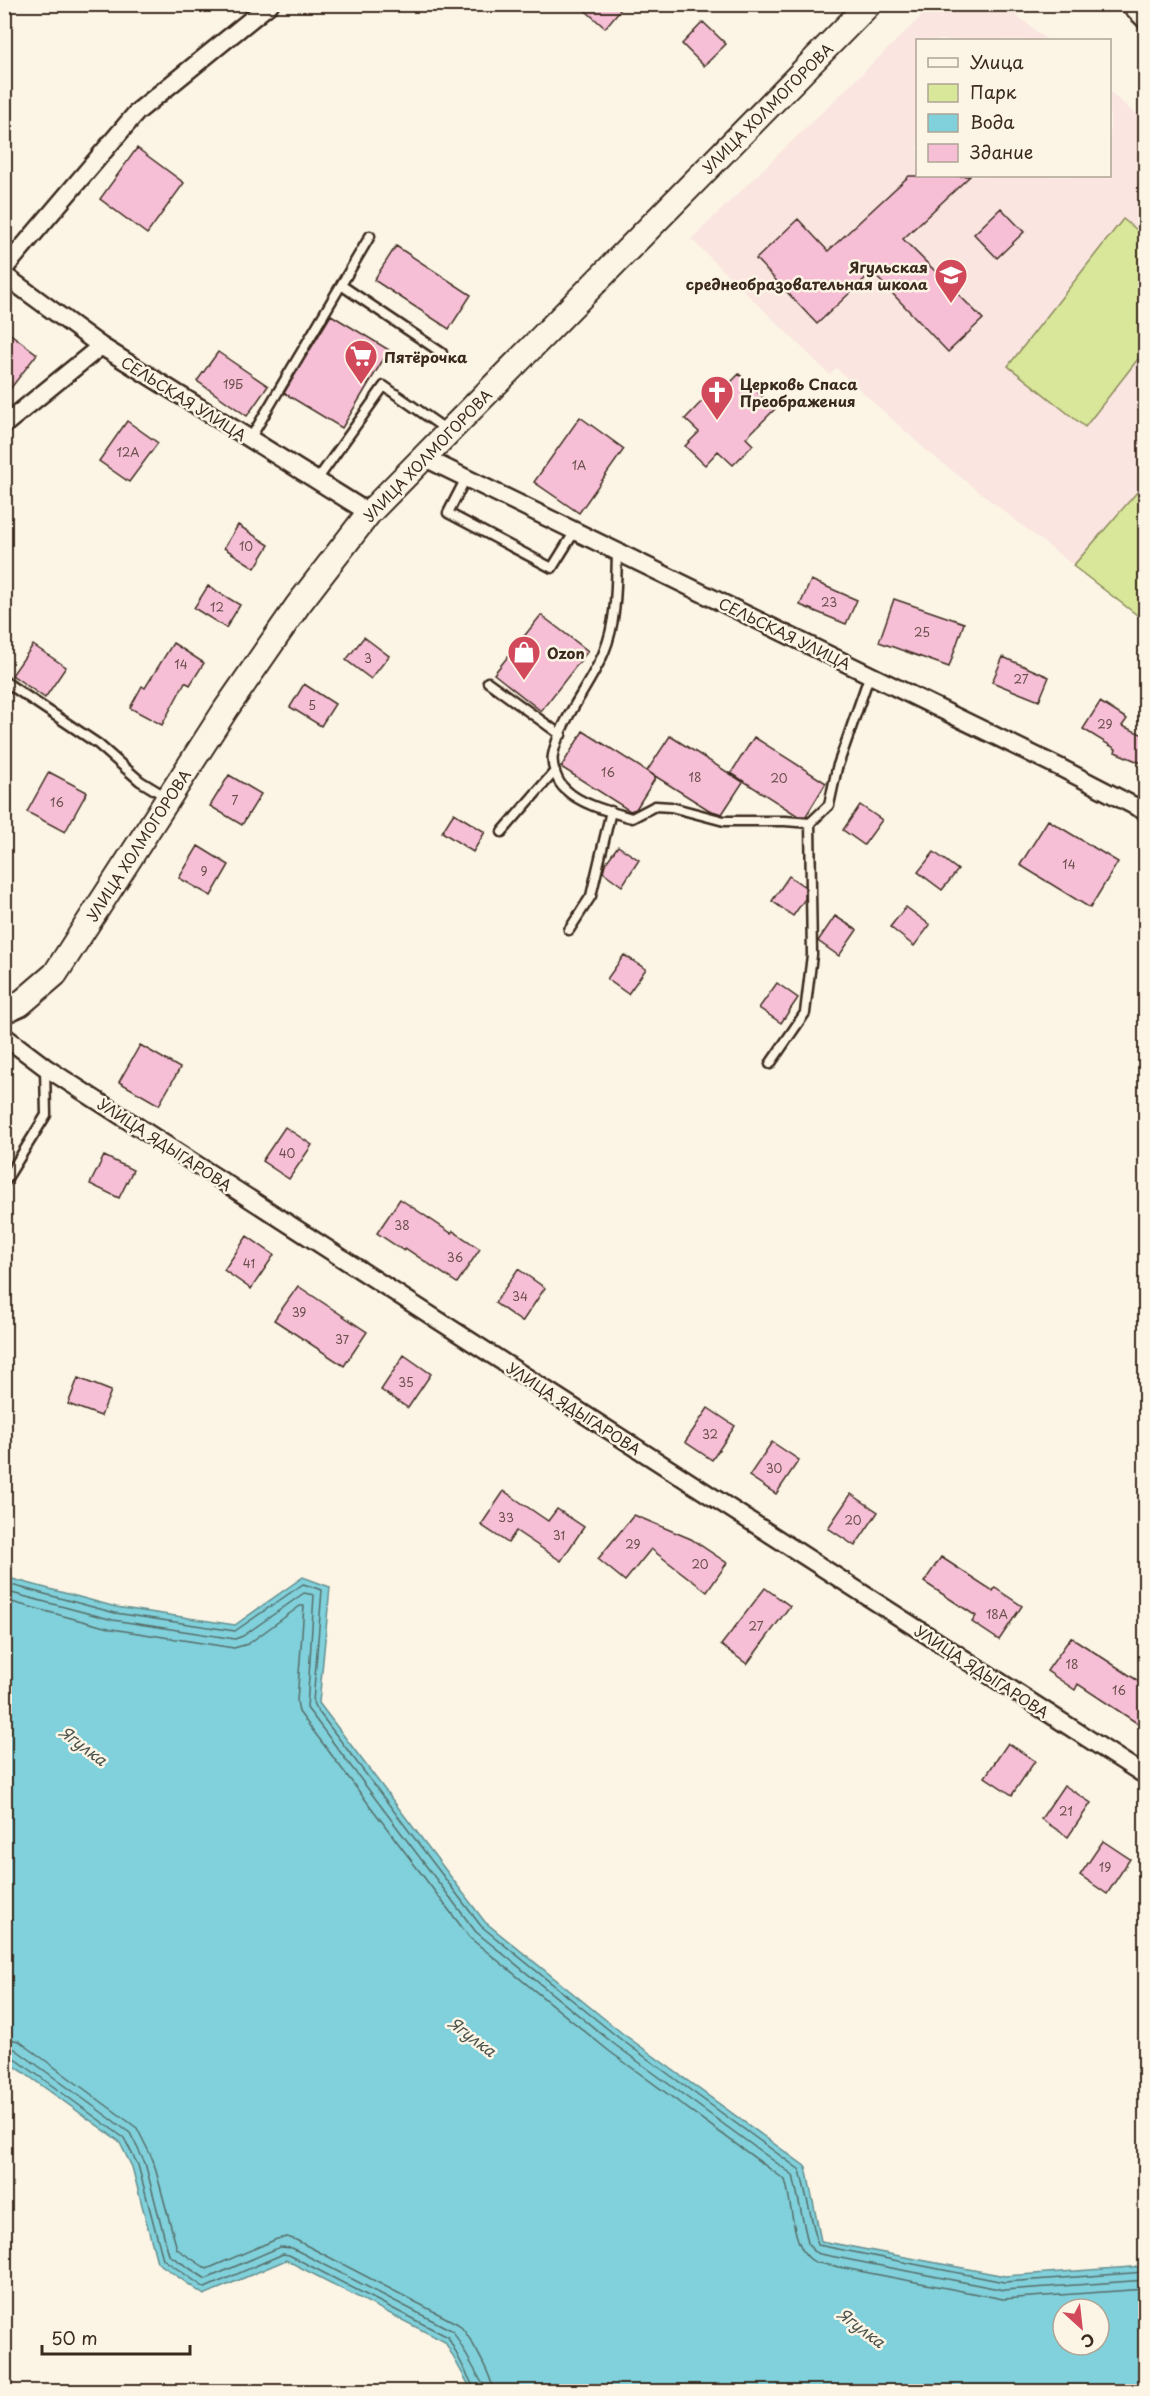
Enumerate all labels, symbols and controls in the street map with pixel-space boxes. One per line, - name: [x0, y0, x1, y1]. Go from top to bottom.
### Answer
- street label: УЛИЦА ХОЛМОГОРОВА: [696, 37, 838, 179]
- legend: [916, 39, 1111, 177]
- text: Улица: [970, 48, 1024, 75]
- text: Парк: [970, 78, 1017, 105]
- text: Вода: [970, 108, 1015, 135]
- text: Здание: [970, 138, 1033, 165]
- place label: Ягульская среднеобразовательная школа: [686, 255, 928, 295]
- school or university icon: Ягульская среднеобразовательная школа: [933, 257, 969, 304]
- supermarket icon: Пятёрочка: [343, 338, 379, 385]
- place label: Пятёрочка: [384, 345, 468, 368]
- street label: СЕЛЬСКАЯ УЛИЦА: [117, 350, 251, 446]
- place label: Церковь Спаса Преображения: [740, 372, 858, 412]
- church icon: Церковь Спаса Преображения: [699, 374, 735, 421]
- house number: 19Б: [223, 375, 243, 393]
- street label: УЛИЦА ХОЛМОГОРОВА: [357, 383, 497, 527]
- house number: 12А: [116, 443, 140, 461]
- house number: 1А: [572, 456, 586, 474]
- house number: 10: [239, 537, 253, 555]
- street label: СЕЛЬСКАЯ УЛИЦА: [715, 591, 855, 675]
- house number: 23: [821, 593, 837, 611]
- house number: 12: [210, 598, 224, 616]
- house number: 25: [914, 623, 930, 641]
- shop icon: Ozon: [506, 634, 542, 681]
- place label: Ozon: [547, 641, 585, 664]
- house number: 3: [364, 649, 372, 667]
- house number: 14: [174, 655, 188, 673]
- house number: 27: [1014, 670, 1029, 688]
- house number: 5: [308, 696, 316, 714]
- house number: 29: [1097, 715, 1113, 733]
- house number: 16: [601, 763, 615, 781]
- street label: УЛИЦА ХОЛМОГОРОВА: [80, 765, 196, 925]
- house number: 18: [689, 768, 701, 786]
- house number: 20: [770, 769, 788, 787]
- house number: 7: [232, 791, 239, 809]
- house number: 16: [50, 793, 64, 811]
- house number: 14: [1062, 855, 1076, 873]
- house number: 9: [200, 862, 208, 880]
- street label: УЛИЦА ЯДЫГАРОВА: [93, 1092, 237, 1196]
- house number: 40: [279, 1144, 296, 1162]
- house number: 38: [394, 1216, 410, 1234]
- house number: 36: [447, 1248, 463, 1266]
- house number: 41: [243, 1254, 255, 1272]
- house number: 34: [512, 1287, 528, 1305]
- house number: 39: [292, 1303, 306, 1321]
- house number: 37: [335, 1330, 350, 1348]
- street label: УЛИЦА ЯДЫГАРОВА: [502, 1356, 646, 1460]
- house number: 35: [398, 1373, 414, 1391]
- house number: 32: [702, 1425, 718, 1443]
- house number: 30: [766, 1459, 783, 1477]
- house number: 33: [498, 1508, 514, 1526]
- house number: 20: [844, 1511, 862, 1529]
- house number: 31: [553, 1526, 565, 1544]
- house number: 29: [625, 1535, 641, 1553]
- house number: 20: [691, 1555, 709, 1573]
- house number: 18А: [986, 1605, 1008, 1623]
- house number: 27: [749, 1617, 764, 1635]
- street label: УЛИЦА ЯДЫГАРОВА: [910, 1619, 1054, 1723]
- house number: 18: [1066, 1655, 1078, 1673]
- house number: 16: [1112, 1681, 1126, 1699]
- water label: Ягулка: [55, 1719, 114, 1771]
- house number: 21: [1059, 1802, 1073, 1820]
- house number: 19: [1099, 1858, 1111, 1876]
- water label: Ягулка: [444, 2010, 503, 2062]
- north arrow: [1051, 2297, 1111, 2357]
- water label: Ягулка: [833, 2301, 892, 2353]
- scale bar: [42, 2318, 190, 2356]
- text: 50 m: [51, 2324, 98, 2351]
- text: С: [1077, 2328, 1099, 2355]

